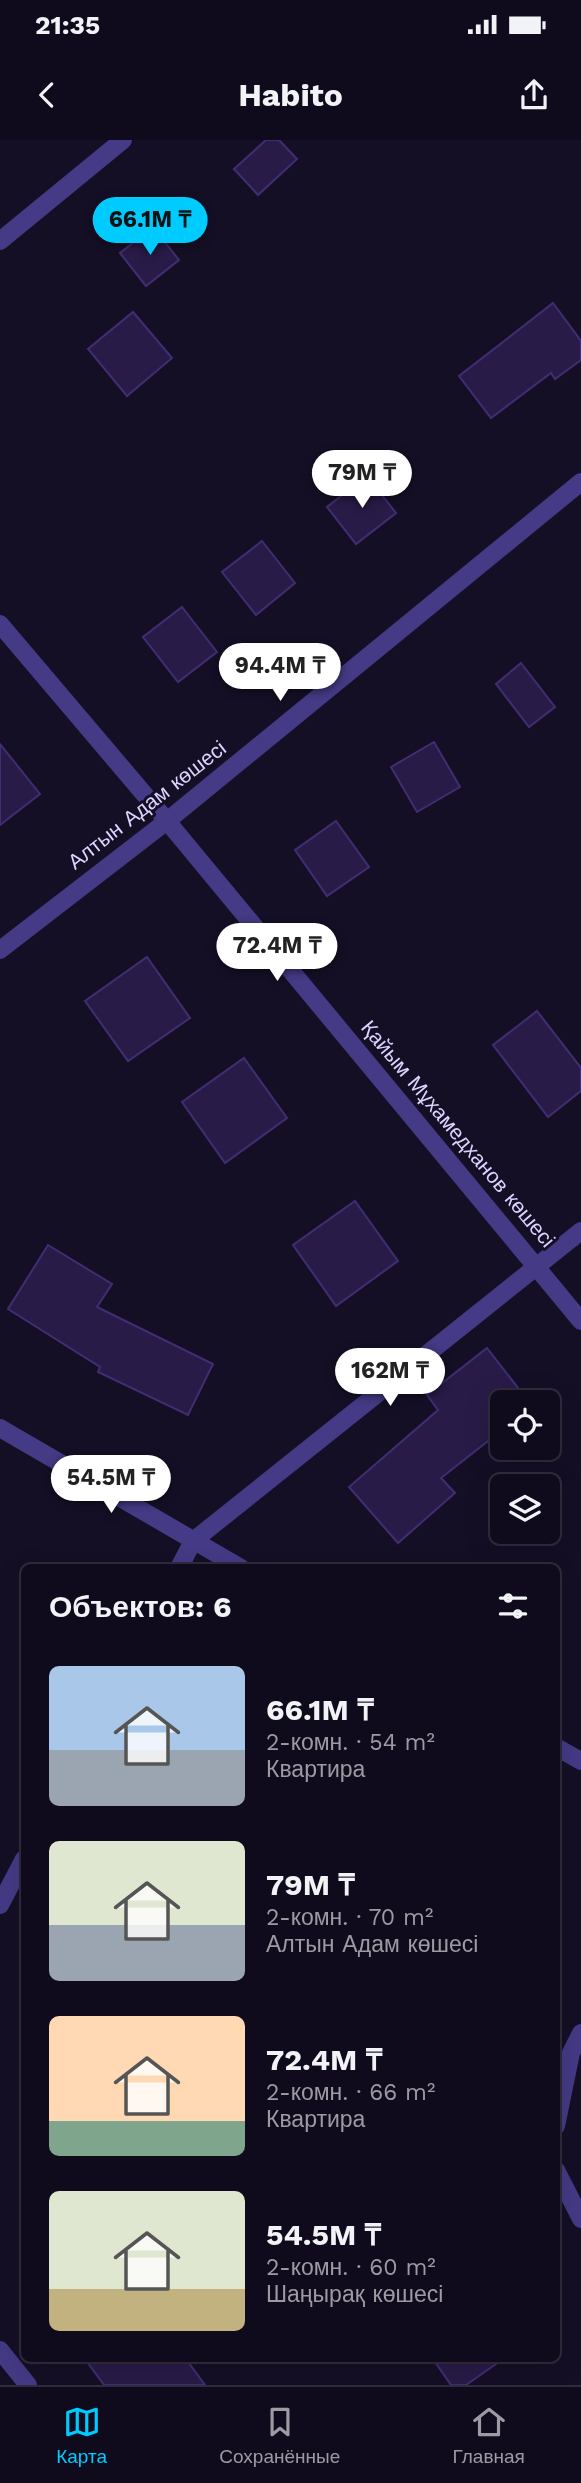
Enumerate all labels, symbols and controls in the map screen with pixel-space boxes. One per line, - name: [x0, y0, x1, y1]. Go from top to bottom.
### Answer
- text: 21:35: [35, 10, 100, 40]
- icon: back: [28, 76, 66, 114]
- text: Habito: [238, 76, 343, 114]
- icon: share: [515, 76, 553, 114]
- pin: 66.1M ₸: [85, 198, 215, 257]
- text: 66.1M ₸: [109, 206, 191, 233]
- pin: 79M ₸: [313, 450, 411, 510]
- text: 79M ₸: [328, 459, 396, 486]
- pin: 94.4M ₸: [215, 644, 345, 703]
- text: 94.4M ₸: [235, 652, 325, 679]
- street label: Алтын Адам көшесі: [63, 735, 231, 874]
- pin: 72.4M ₸: [212, 924, 342, 983]
- text: 72.4M ₸: [232, 932, 322, 959]
- street label: Қайым Мұхамедханов көшесі: [356, 1015, 561, 1252]
- pin: 162M ₸: [333, 1348, 447, 1408]
- text: 162M ₸: [351, 1357, 429, 1384]
- map controls: [490, 1390, 560, 1544]
- button: locate: [490, 1390, 560, 1460]
- pin: 54.5M ₸: [46, 1456, 176, 1515]
- text: 54.5M ₸: [67, 1464, 155, 1491]
- button: layers: [490, 1474, 560, 1544]
- icon: filters: [494, 1587, 532, 1625]
- text: Объектов: 6: [49, 1589, 232, 1624]
- text: 66.1M ₸: [266, 1692, 374, 1727]
- icon: home: [105, 1694, 189, 1778]
- text: 2-комн. · 54 m²: [266, 1729, 435, 1756]
- text: Квартира: [266, 1756, 365, 1783]
- text: 79M ₸: [266, 1867, 355, 1902]
- icon: home: [105, 1869, 189, 1953]
- text: 2-комн. · 70 m²: [266, 1904, 433, 1931]
- text: Алтын Адам көшесі: [266, 1931, 478, 1958]
- text: 72.4M ₸: [266, 2042, 382, 2077]
- icon: home: [105, 2044, 189, 2128]
- text: 2-комн. · 66 m²: [266, 2079, 435, 2106]
- text: Квартира: [266, 2106, 365, 2133]
- text: 54.5M ₸: [266, 2217, 381, 2252]
- icon: home: [105, 2219, 189, 2303]
- text: 2-комн. · 60 m²: [266, 2254, 436, 2281]
- text: Шаңырақ көшесі: [266, 2281, 443, 2308]
- tab: Карта: [56, 2403, 107, 2468]
- tab: Сохранённые: [219, 2403, 340, 2468]
- tab: Главная: [453, 2403, 525, 2468]

